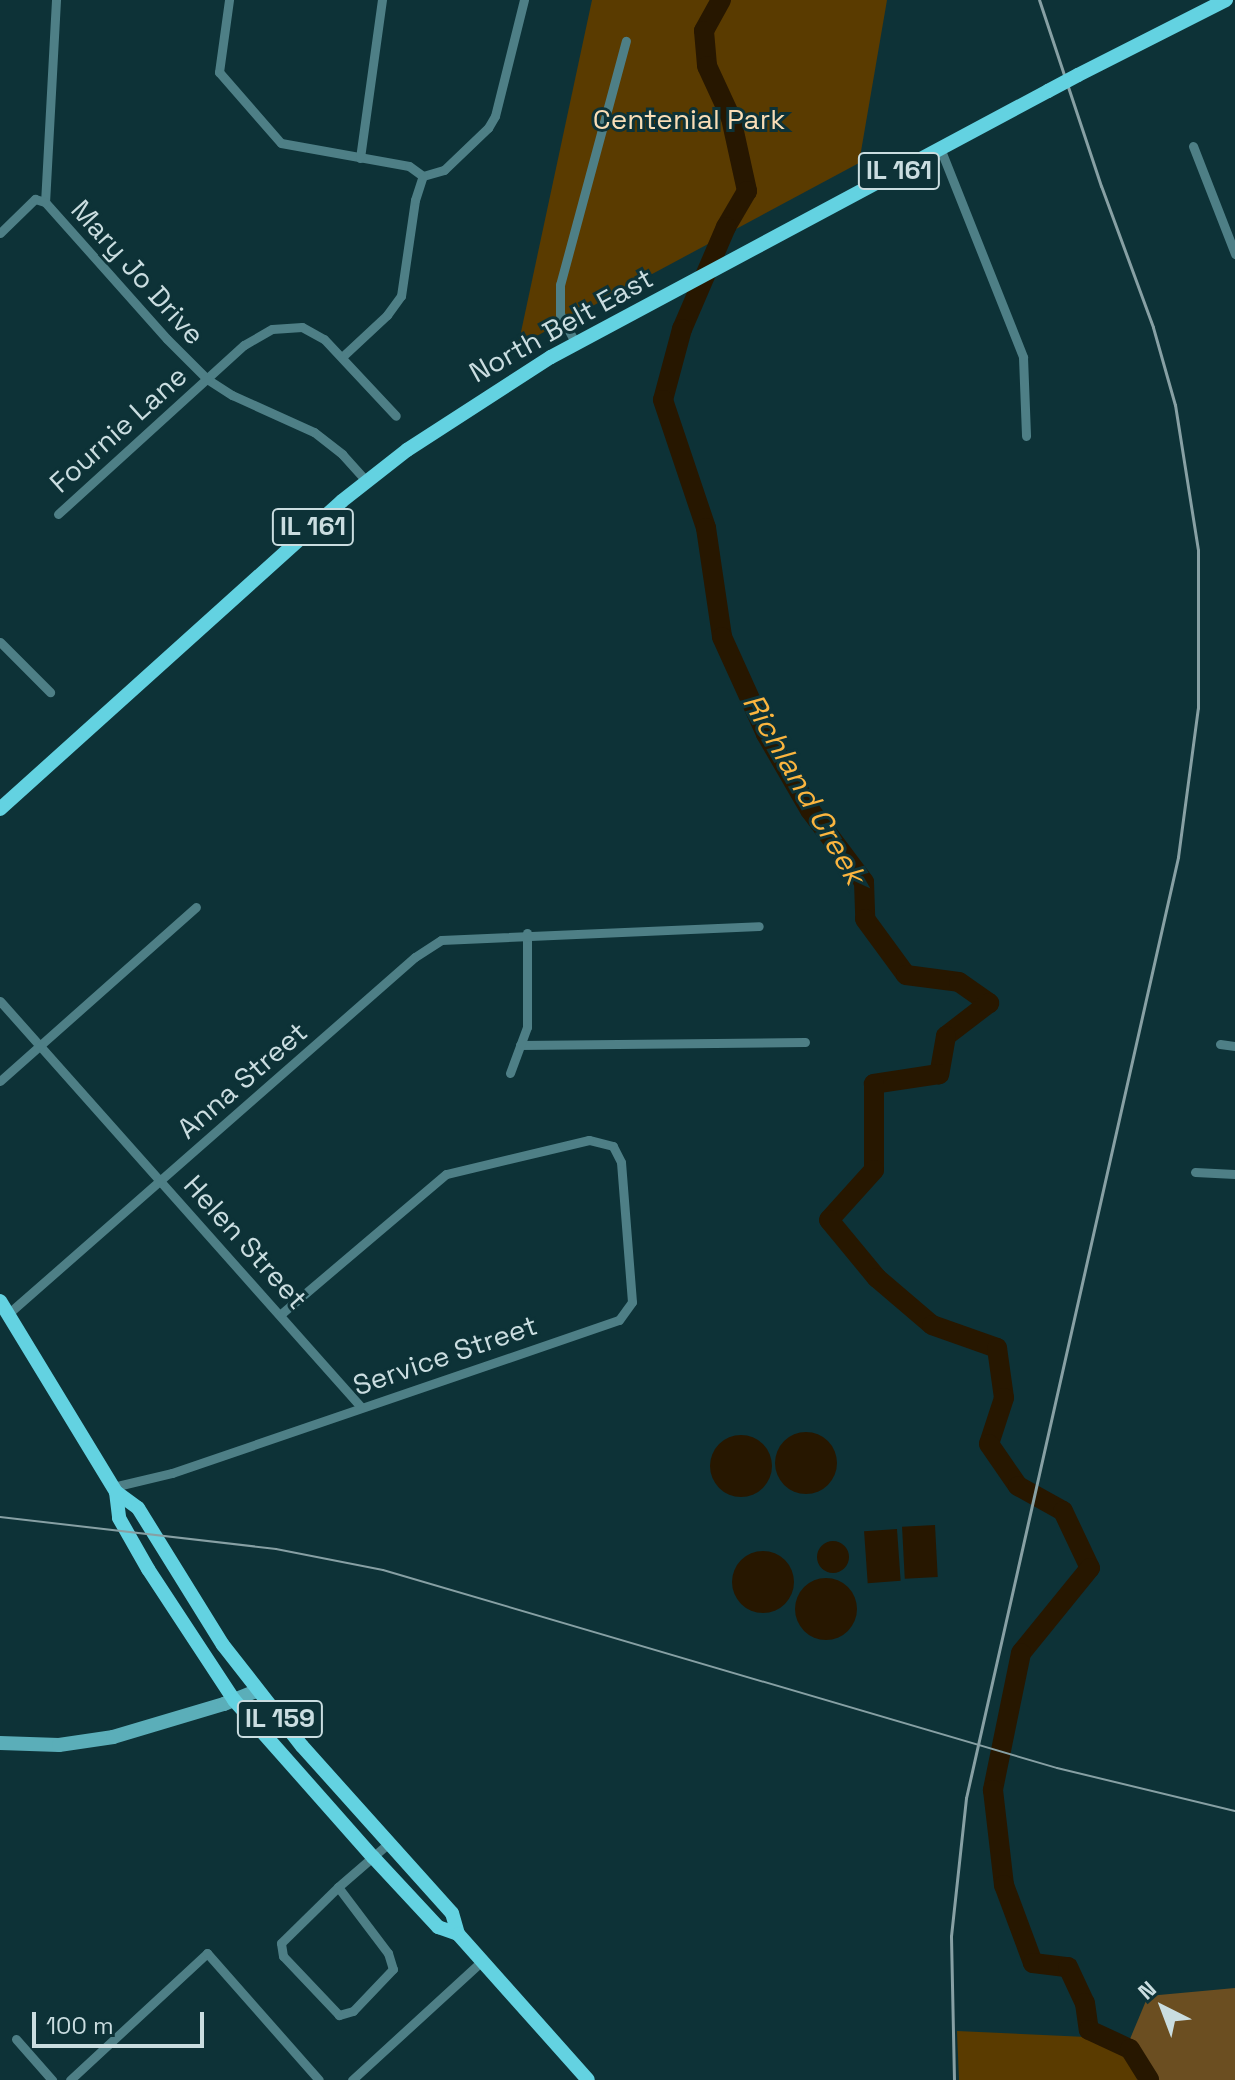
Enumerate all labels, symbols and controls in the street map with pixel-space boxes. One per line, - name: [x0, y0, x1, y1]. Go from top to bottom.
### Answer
- park label: Centenial Park: [593, 102, 785, 136]
- road number: IL 161: [857, 149, 941, 193]
- street label: Mary Jo Drive: [64, 193, 212, 351]
- street label: North Belt East: [463, 261, 659, 389]
- street label: Fournie Lane: [43, 359, 193, 499]
- road number: IL 161: [271, 505, 355, 549]
- water label: Richland Creek: [735, 687, 873, 891]
- street label: Anna Street: [170, 1015, 314, 1145]
- street label: Helen Street: [177, 1168, 315, 1316]
- street label: Service Street: [349, 1308, 541, 1402]
- road number: IL 159: [236, 1697, 324, 1741]
- north arrow: [1123, 1968, 1203, 2048]
- text: N: [1132, 1975, 1162, 2006]
- scale bar: [36, 1996, 208, 2046]
- text: 100 m: [46, 2010, 114, 2041]

